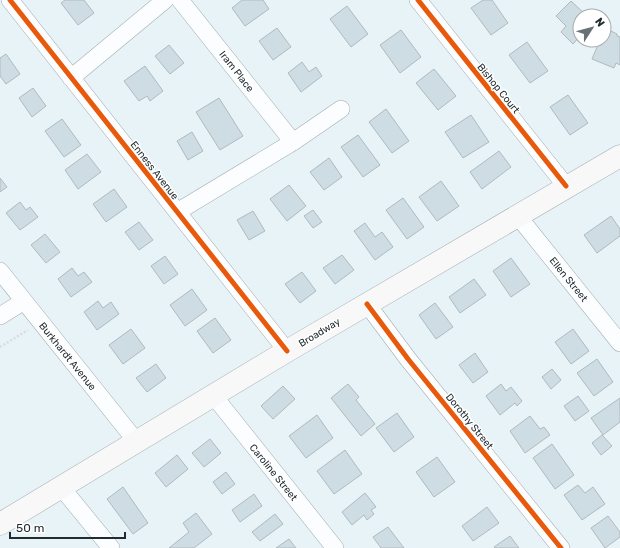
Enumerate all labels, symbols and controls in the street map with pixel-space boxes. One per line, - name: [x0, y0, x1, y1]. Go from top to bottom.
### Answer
- north arrow: [572, 8, 612, 48]
- text: N: [592, 15, 607, 30]
- street label: Iram Place: [216, 49, 256, 95]
- street label: Bishop Court: [474, 61, 522, 116]
- street label: Enness Avenue: [128, 139, 181, 203]
- street label: Ellen Street: [547, 255, 590, 304]
- street label: Broadway: [297, 316, 343, 350]
- street label: Burkhardt Avenue: [36, 320, 99, 393]
- street label: Dorothy Street: [443, 391, 495, 452]
- street label: Caroline Street: [247, 442, 300, 503]
- scale bar: [10, 514, 125, 540]
- text: 50 m: [16, 521, 44, 535]

